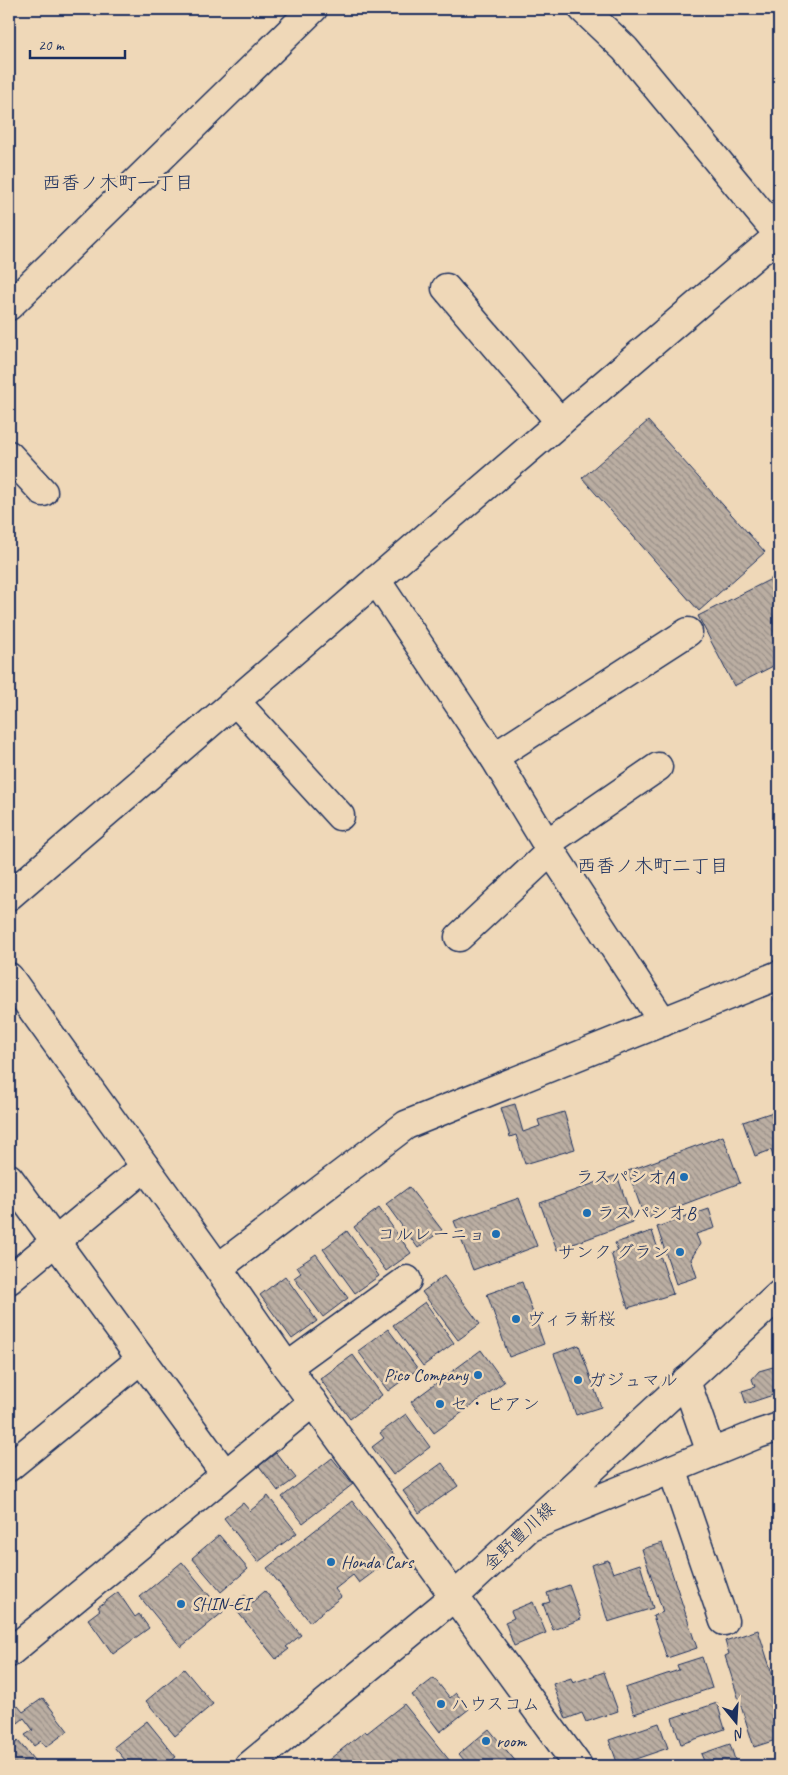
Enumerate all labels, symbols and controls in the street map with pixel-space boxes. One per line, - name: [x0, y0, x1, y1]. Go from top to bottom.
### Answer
- scale bar: [30, 28, 125, 60]
- text: 20 m: [38, 36, 65, 55]
- district label: 西香ノ木町一丁目: [42, 171, 194, 195]
- district label: 西香ノ木町二丁目: [577, 854, 729, 878]
- place label: ラスパシオA: [576, 1166, 675, 1188]
- marker: ラスパシオA: [678, 1171, 690, 1183]
- place label: ラスパシオB: [597, 1202, 697, 1224]
- marker: ラスパシオB: [581, 1207, 593, 1219]
- place label: コルレーニョ: [377, 1223, 486, 1245]
- marker: コルレーニョ: [490, 1228, 502, 1240]
- place label: サンク グラン: [558, 1241, 670, 1263]
- marker: サンク グラン: [674, 1246, 686, 1258]
- place label: ヴィラ新桜: [526, 1308, 616, 1330]
- marker: ヴィラ新桜: [510, 1313, 522, 1325]
- place label: Pico Company: [384, 1364, 470, 1386]
- marker: Pico Company: [472, 1369, 484, 1381]
- place label: ガジュマル: [588, 1369, 678, 1391]
- marker: ガジュマル: [572, 1374, 584, 1386]
- place label: セ・ビアン: [450, 1393, 540, 1415]
- marker: セ・ビアン: [434, 1398, 446, 1410]
- street label: 金野豊川線: [479, 1497, 559, 1575]
- place label: Honda Cars: [341, 1551, 415, 1573]
- marker: Honda Cars: [325, 1556, 337, 1568]
- place label: SHIN-EI: [191, 1593, 254, 1615]
- marker: SHIN-EI: [175, 1598, 187, 1610]
- place label: ハウスコム: [451, 1693, 540, 1715]
- marker: ハウスコム: [435, 1698, 447, 1710]
- north arrow: [710, 1698, 760, 1748]
- text: N: [731, 1724, 747, 1744]
- place label: room: [496, 1730, 527, 1752]
- marker: room: [480, 1735, 492, 1747]

